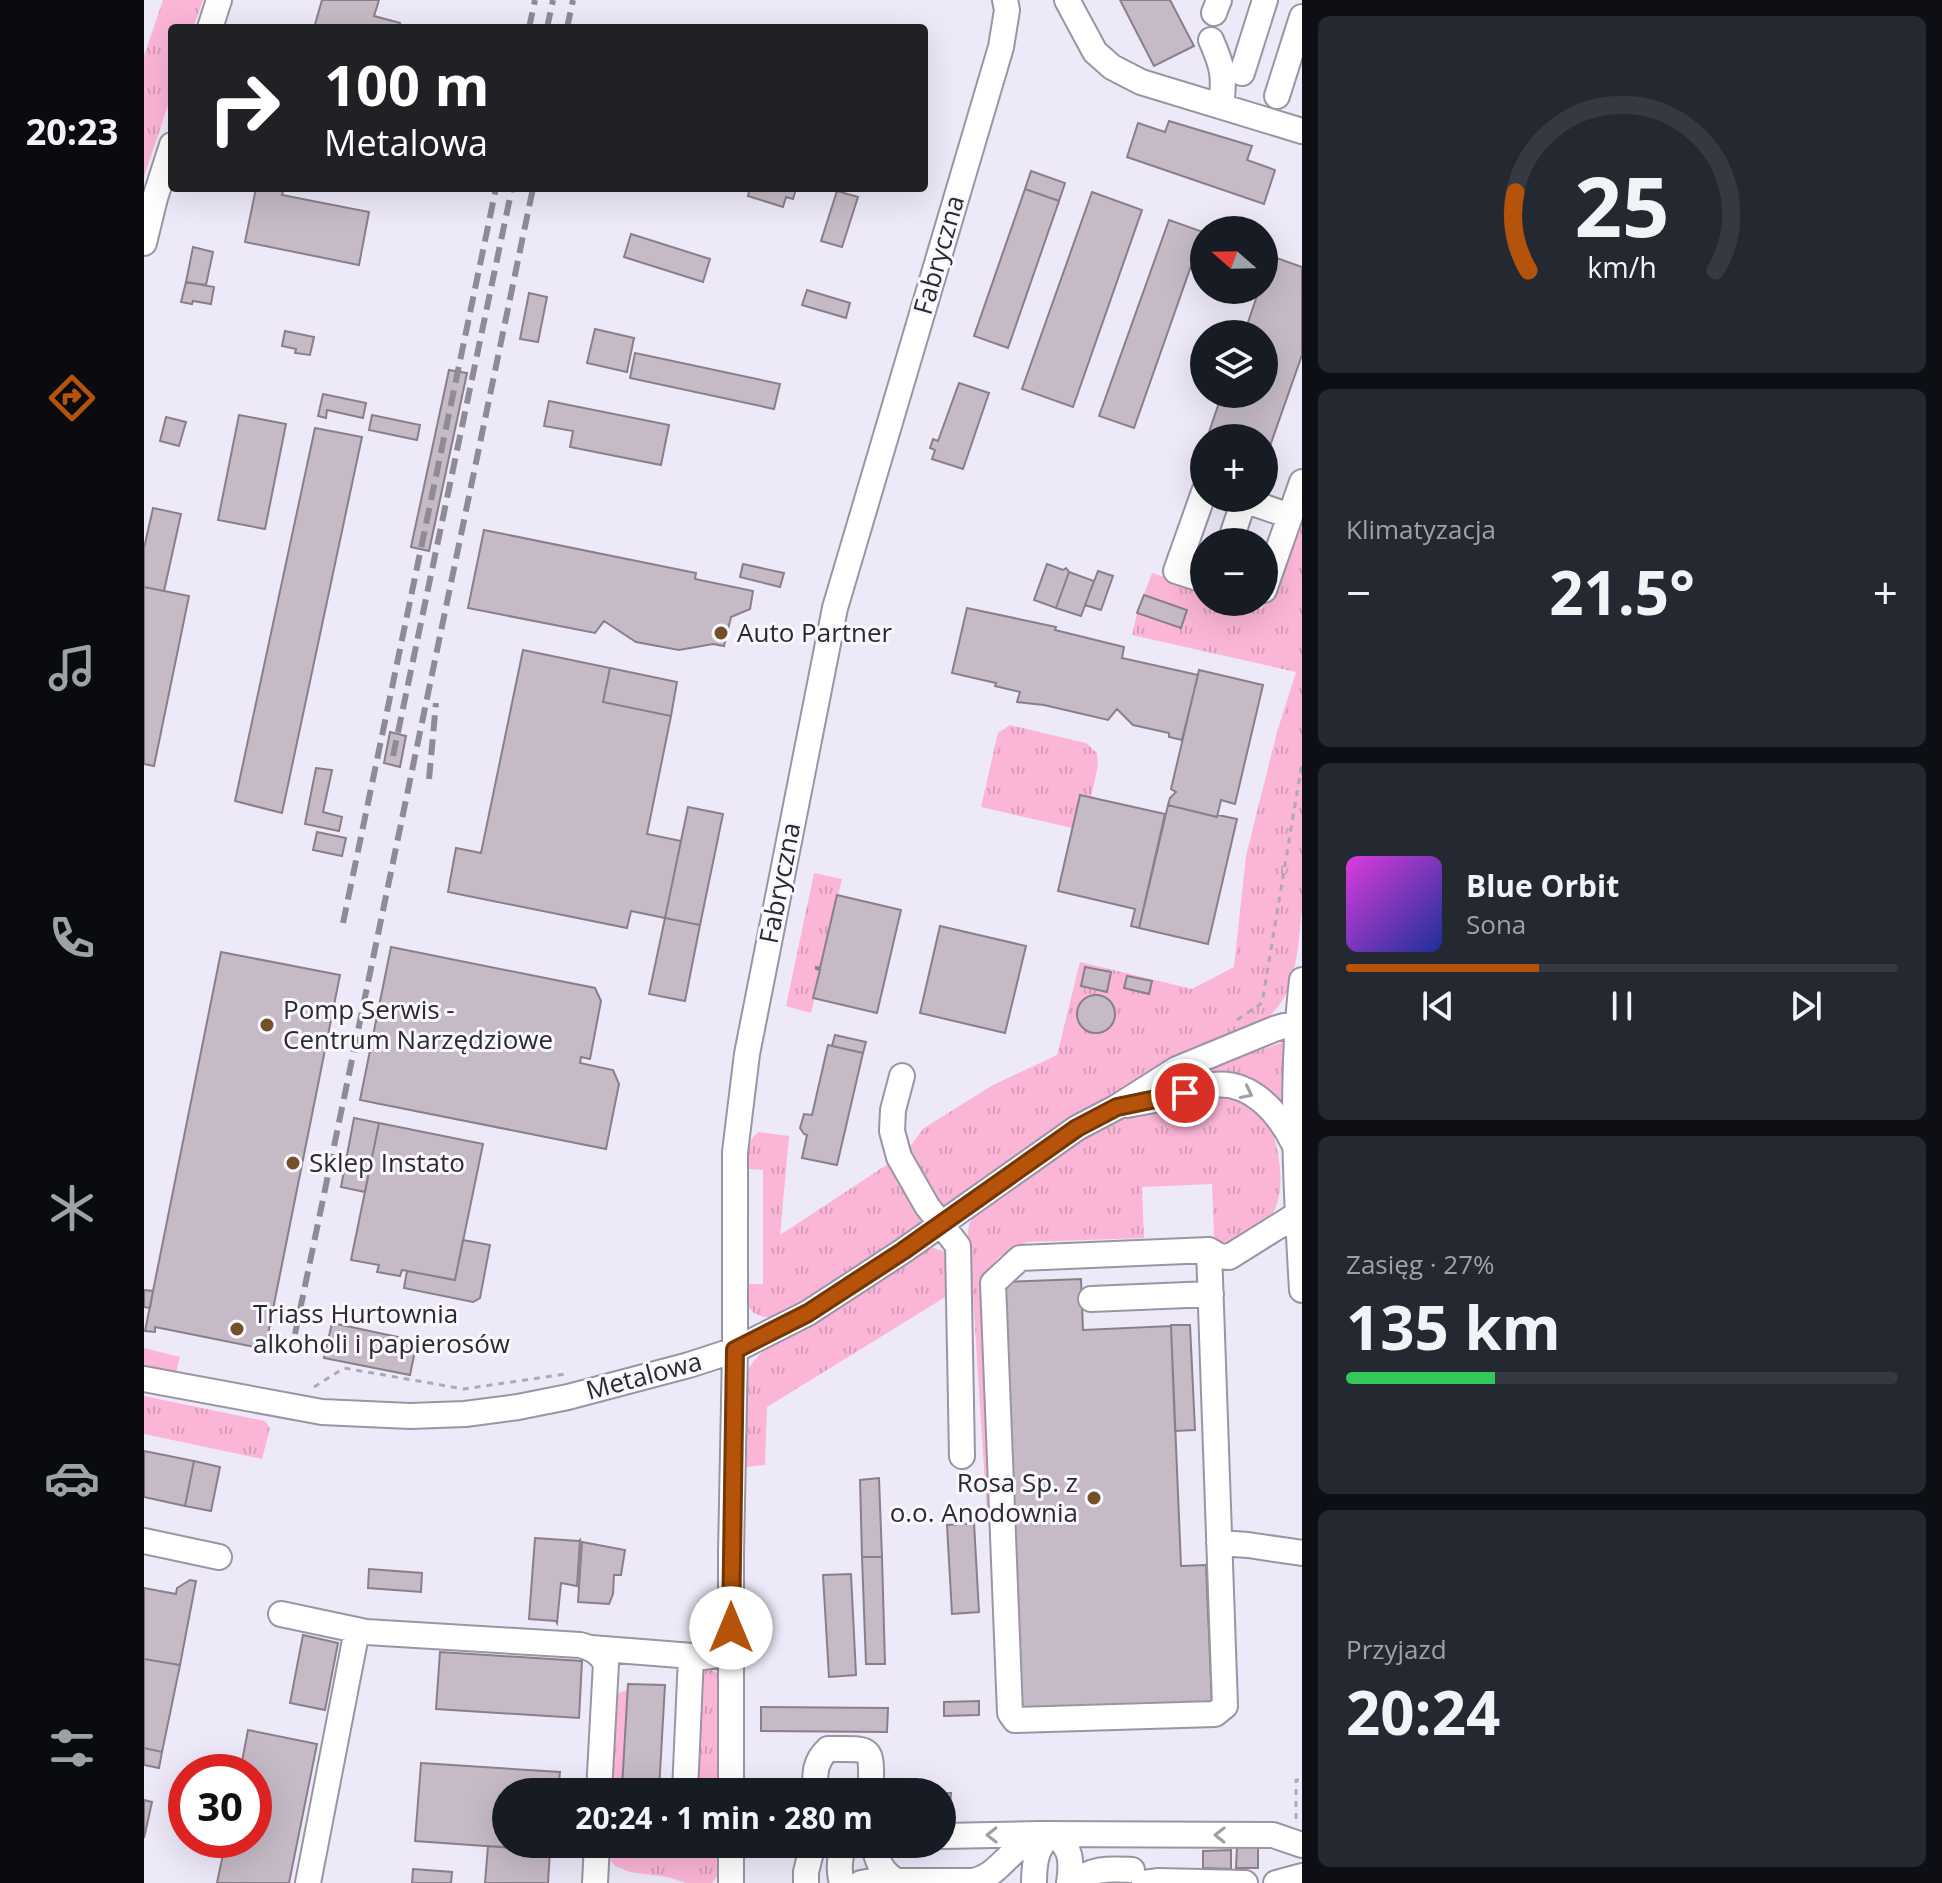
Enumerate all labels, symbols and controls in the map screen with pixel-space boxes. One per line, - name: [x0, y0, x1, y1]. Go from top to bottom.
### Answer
- text: 100 m: [324, 46, 490, 122]
- icon: right: [192, 56, 296, 160]
- text: 20:23: [26, 107, 118, 156]
- text: Metalowa: [324, 118, 488, 167]
- text: 25: [1574, 147, 1670, 260]
- street label: Fabryczna: [904, 191, 972, 319]
- north arrow: [1190, 216, 1278, 304]
- map controls: [1190, 216, 1278, 616]
- text: km/h: [1587, 247, 1657, 286]
- button: layers: [1190, 320, 1278, 408]
- icon: directions: [44, 370, 100, 426]
- button: +: [1190, 424, 1278, 512]
- text: Klimatyzacja: [1346, 511, 1496, 547]
- button: −: [1190, 528, 1278, 616]
- text: 21.5°: [1549, 551, 1695, 633]
- text: −: [1346, 562, 1371, 622]
- text: +: [1873, 562, 1898, 622]
- place label: Auto Partner: [737, 614, 893, 650]
- marker: Auto Partner: [712, 624, 730, 642]
- icon: music: [44, 640, 100, 696]
- street label: Fabryczna: [750, 819, 808, 946]
- text: Blue Orbit: [1466, 865, 1619, 906]
- text: Sona: [1466, 906, 1526, 942]
- icon: phone: [44, 910, 100, 966]
- icon: previous: [1416, 984, 1460, 1028]
- icon: pause: [1600, 984, 1644, 1028]
- icon: next: [1784, 984, 1828, 1028]
- place label: Pomp Serwis - Centrum Narzędziowe: [283, 991, 553, 1057]
- marker: Pomp Serwis - Centrum Narzędziowe: [258, 1016, 276, 1034]
- pin: [1151, 1059, 1219, 1127]
- icon: arrive: [1163, 1071, 1207, 1115]
- one-way arrow: [1238, 1083, 1253, 1099]
- place label: Sklep Instato: [309, 1144, 465, 1180]
- marker: Sklep Instato: [284, 1154, 302, 1172]
- icon: climate: [44, 1180, 100, 1236]
- text: Zasięg · 27%: [1346, 1246, 1495, 1282]
- text: 135 km: [1346, 1286, 1561, 1368]
- place label: Triass Hurtownia alkoholi i papierosów: [253, 1295, 510, 1361]
- marker: Triass Hurtownia alkoholi i papierosów: [228, 1320, 246, 1338]
- street label: Metalowa: [582, 1342, 706, 1408]
- icon: car: [44, 1450, 100, 1506]
- place label: Rosa Sp. z o.o. Anodownia: [890, 1464, 1078, 1530]
- marker: Rosa Sp. z o.o. Anodownia: [1085, 1489, 1103, 1507]
- position arrow: [689, 1586, 773, 1670]
- text: Przyjazd: [1346, 1631, 1447, 1667]
- text: 20:24: [1346, 1671, 1500, 1753]
- icon: filters: [44, 1720, 100, 1776]
- speed limit sign: 30: [168, 1754, 272, 1858]
- text: 20:24 · 1 min · 280 m: [575, 1797, 873, 1838]
- one-way arrow: [985, 1826, 998, 1844]
- one-way arrow: [1213, 1826, 1226, 1844]

